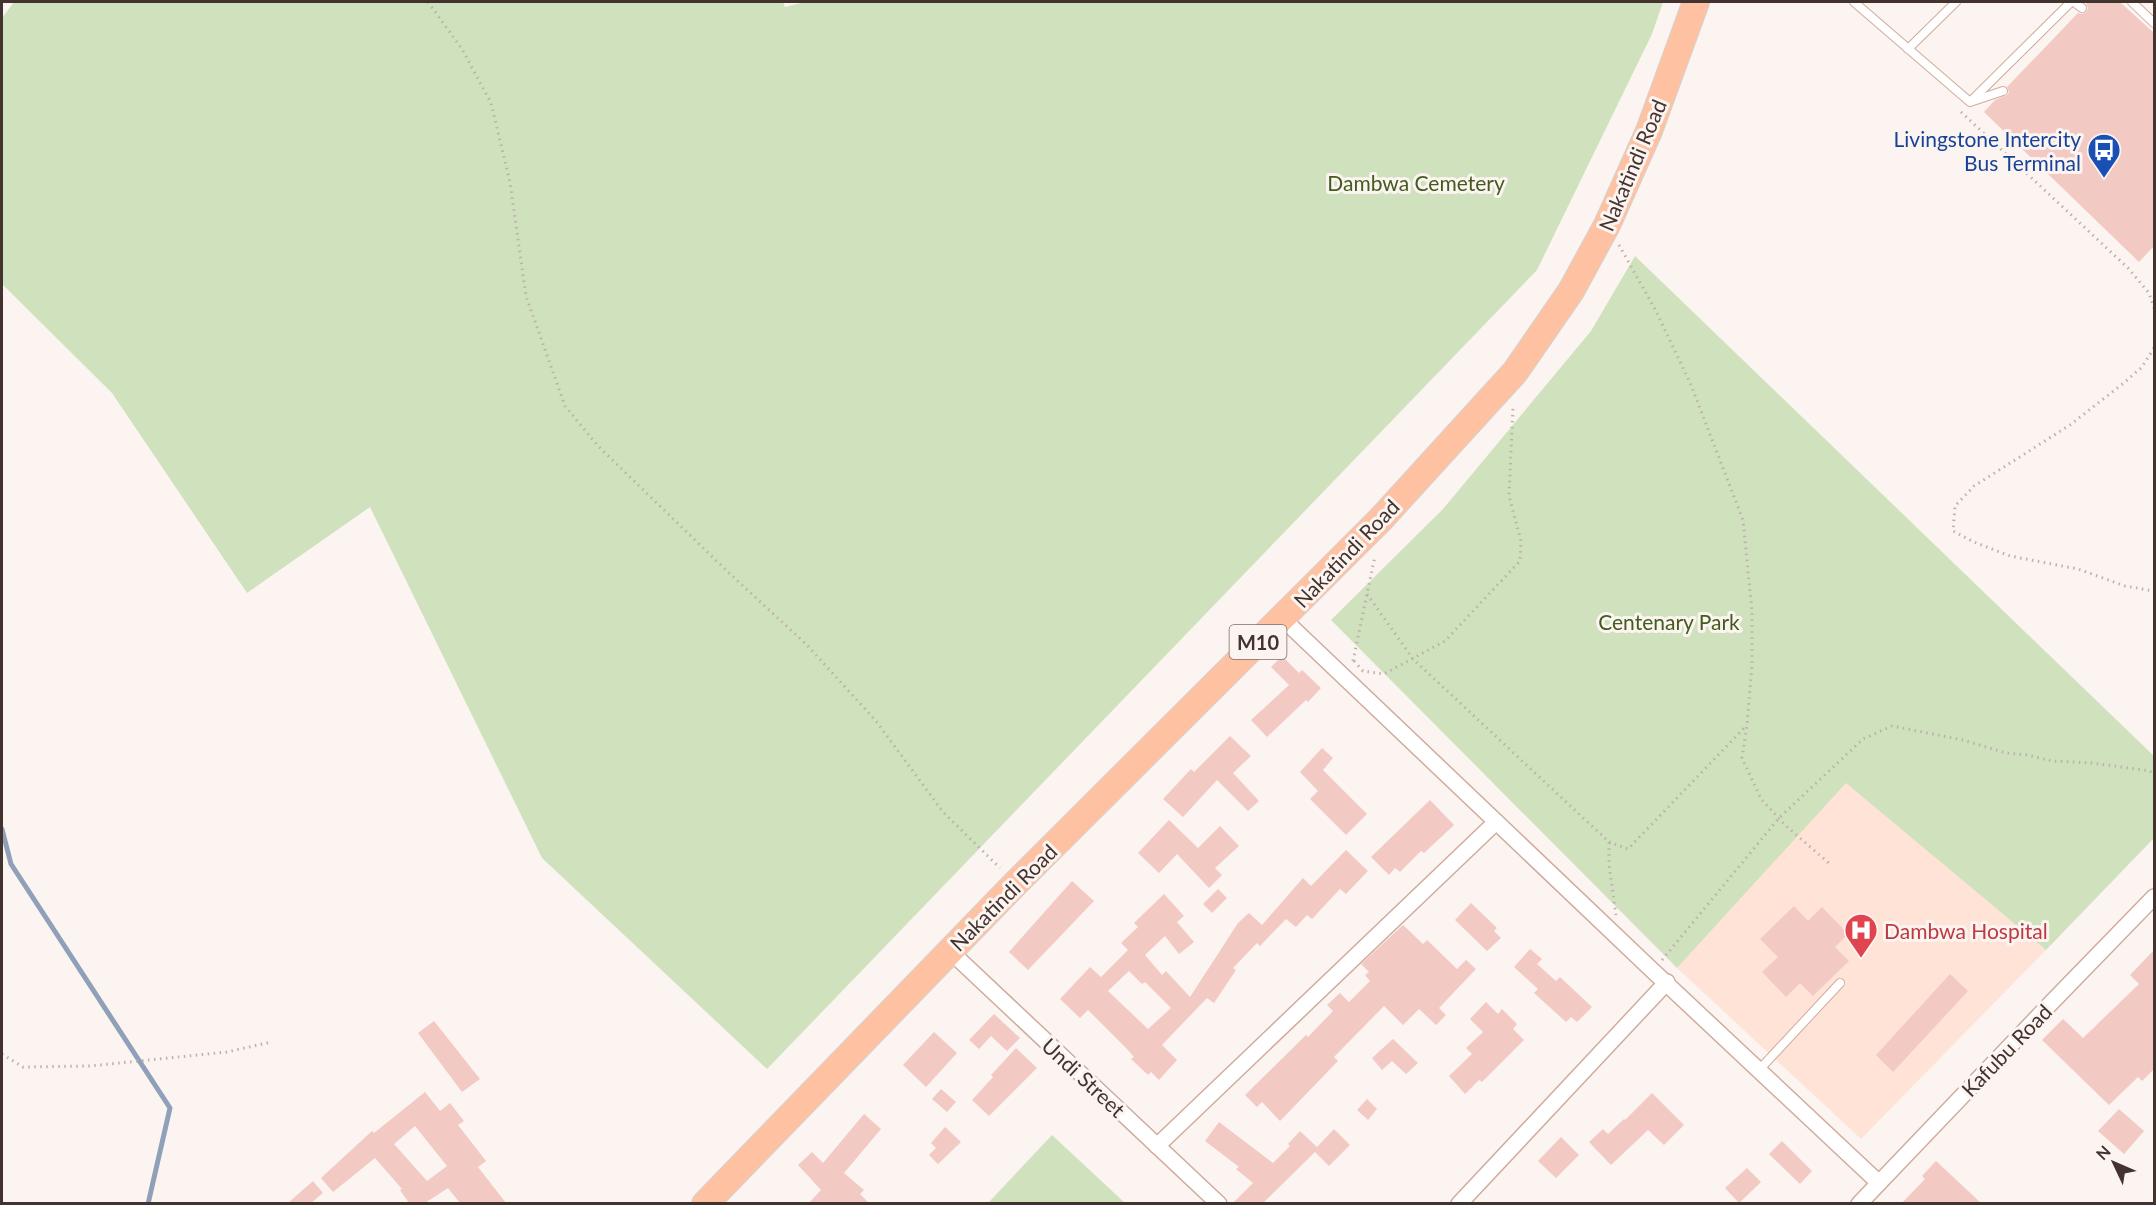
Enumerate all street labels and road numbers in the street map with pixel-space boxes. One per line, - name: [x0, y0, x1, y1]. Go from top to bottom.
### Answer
- street label: Nakatindi Road: [1593, 95, 1671, 235]
- street label: Nakatindi Road: [1288, 494, 1404, 612]
- road number: M10: [1230, 625, 1286, 659]
- street label: Nakatindi Road: [944, 838, 1062, 956]
- street label: Kafubu Road: [1956, 999, 2056, 1101]
- street label: Undi Street: [1037, 1032, 1131, 1122]

